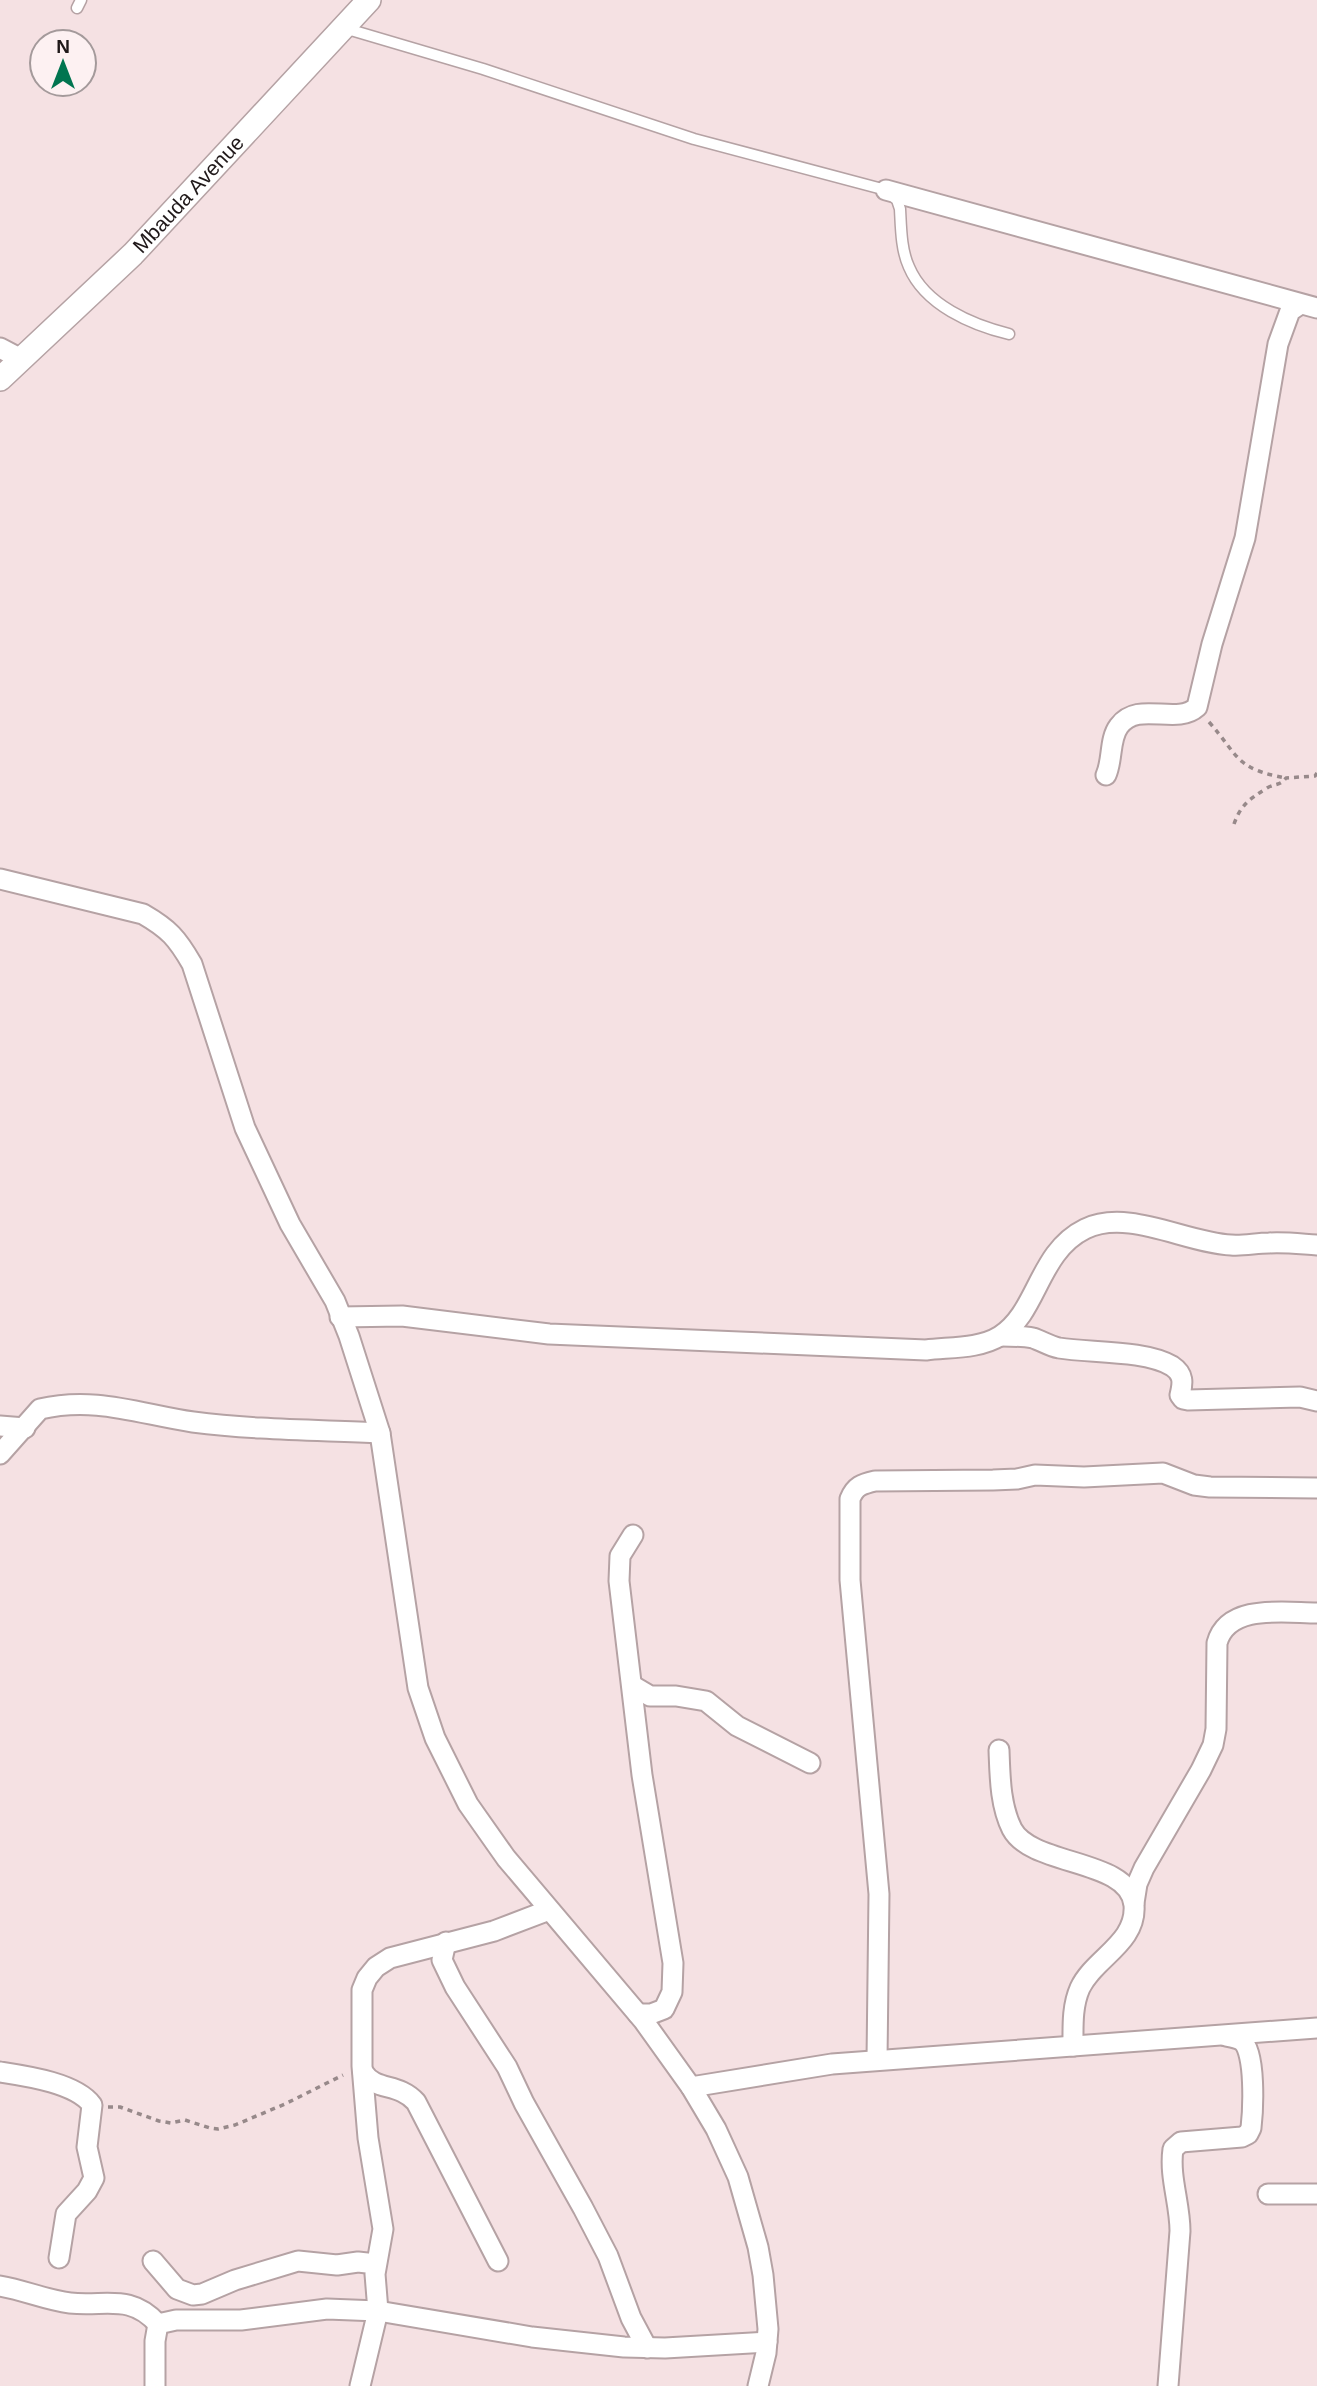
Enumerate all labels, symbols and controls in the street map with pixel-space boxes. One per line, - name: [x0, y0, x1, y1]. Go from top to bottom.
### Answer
- north arrow: [28, 28, 98, 98]
- text: N: [56, 36, 70, 57]
- street label: Mbauda Avenue: [128, 131, 248, 257]

